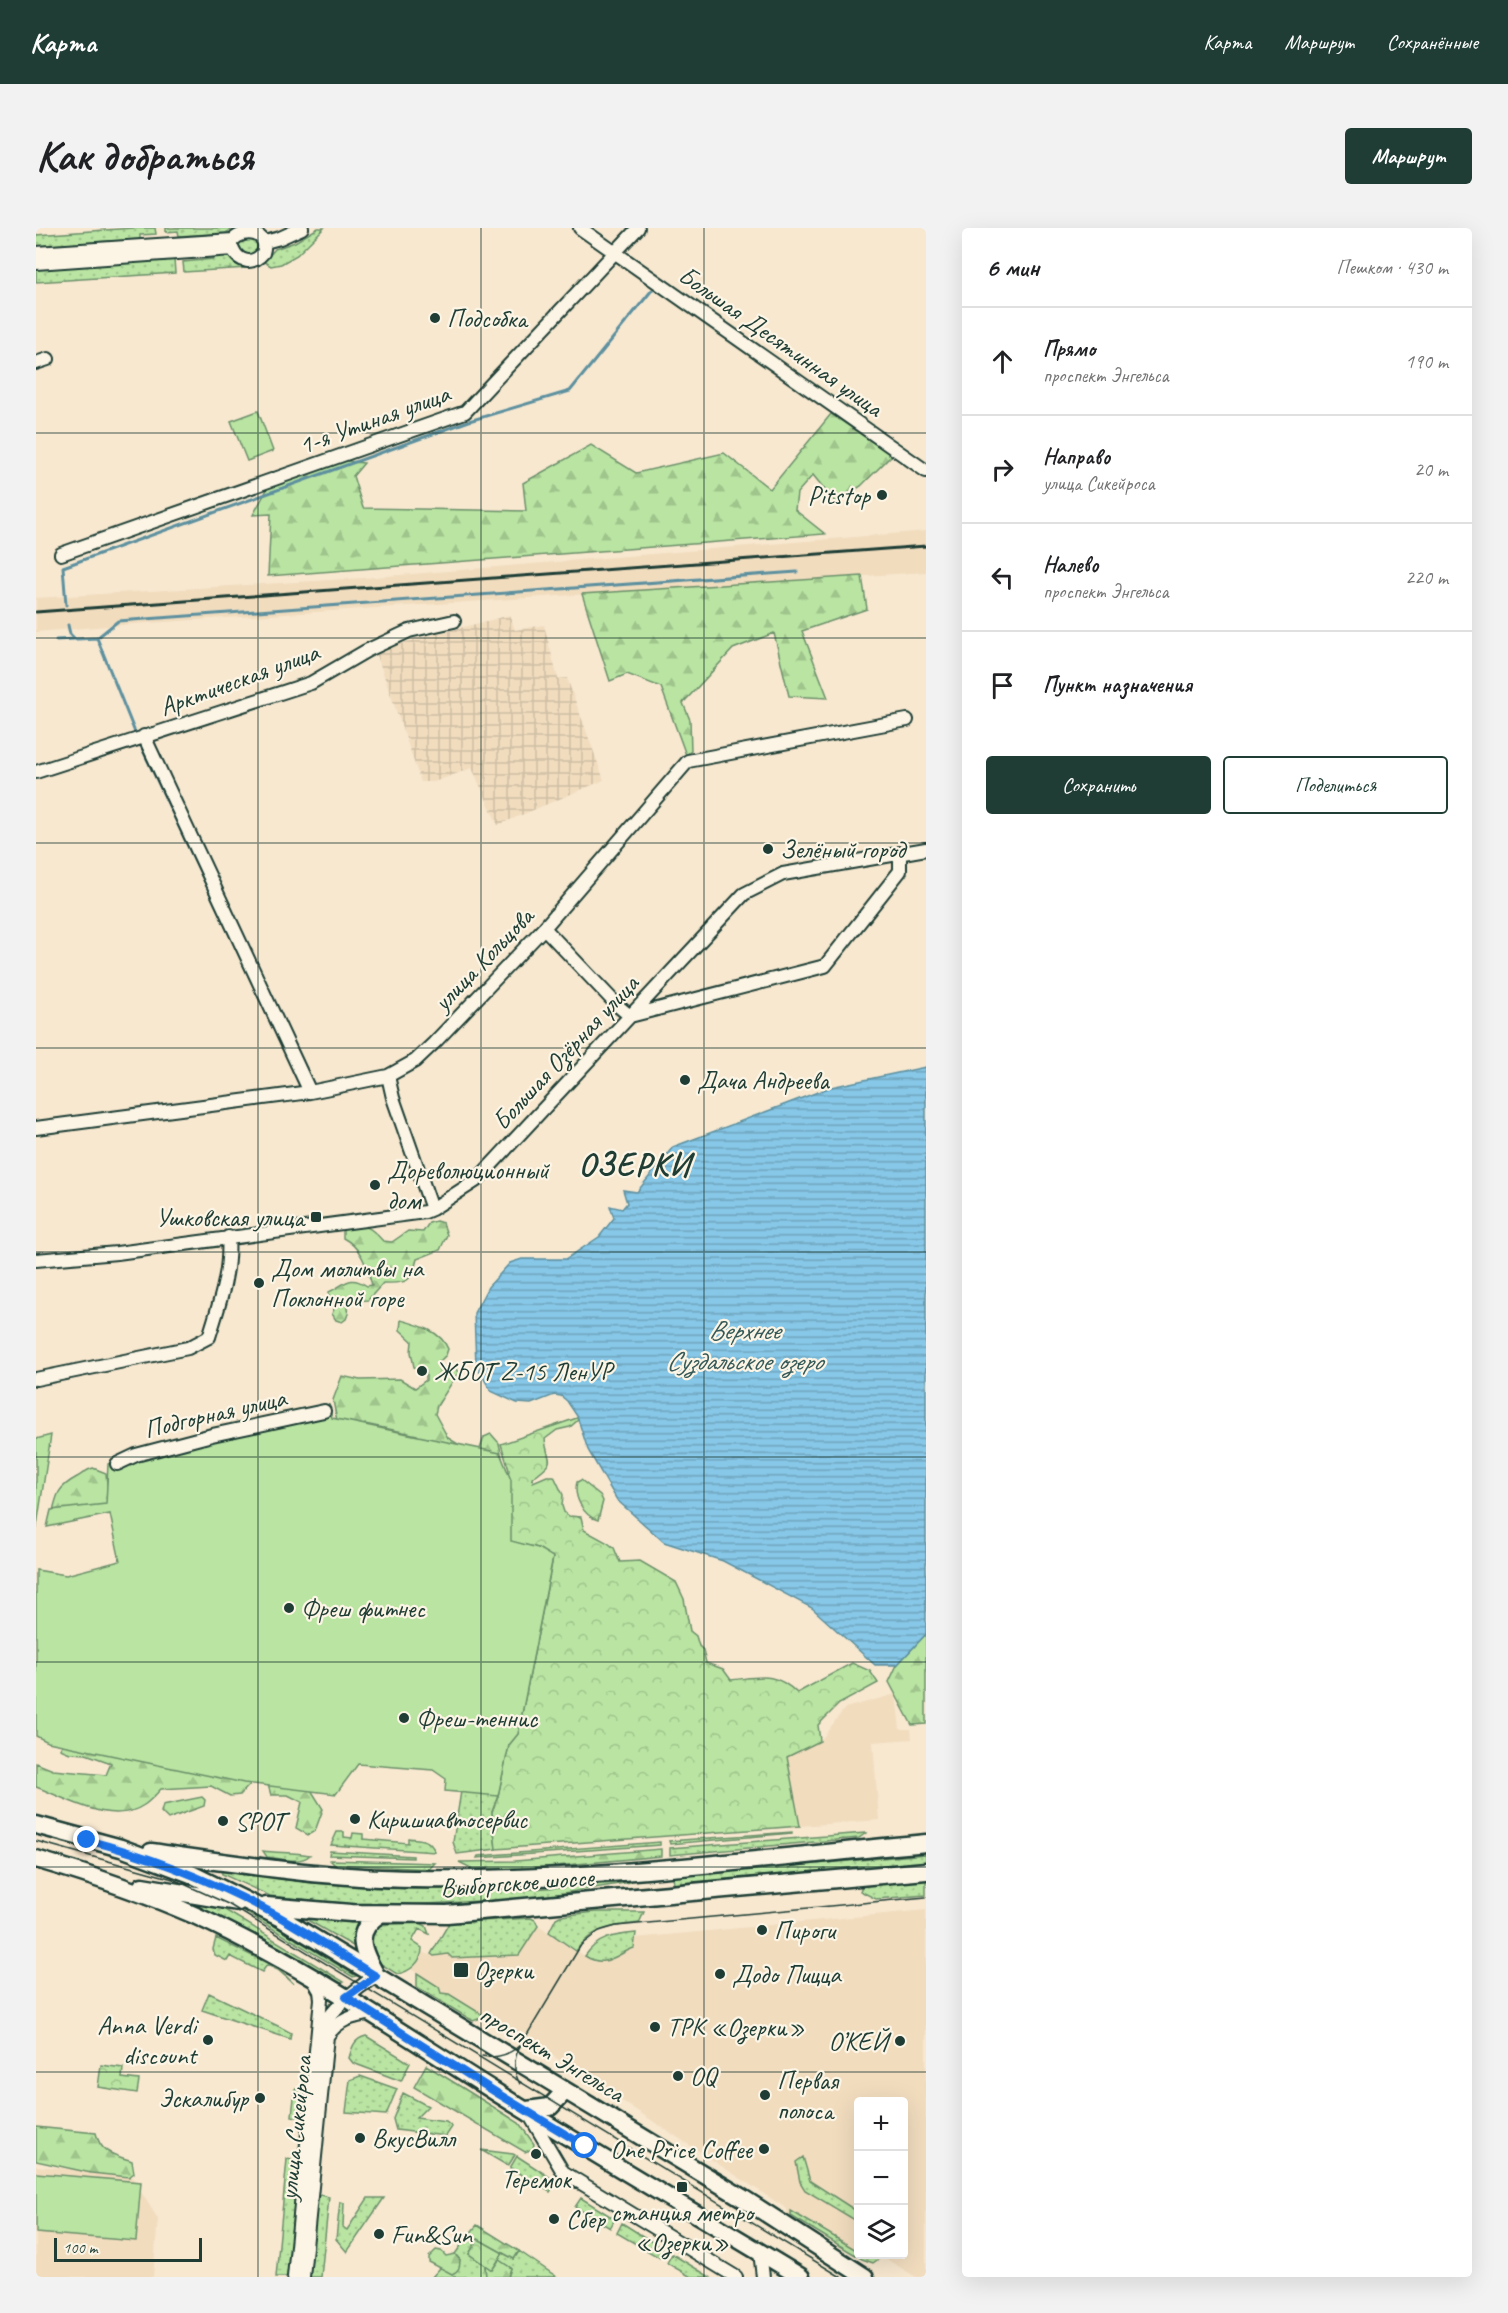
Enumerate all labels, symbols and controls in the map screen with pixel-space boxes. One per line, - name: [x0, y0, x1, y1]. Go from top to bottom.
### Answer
- text: Карта: [30, 25, 97, 60]
- text: Карта: [1203, 29, 1252, 55]
- text: Маршрут: [1285, 29, 1354, 55]
- text: Сохранённые: [1387, 29, 1478, 55]
- button: Маршрут: [1345, 128, 1472, 184]
- text: Как добраться: [36, 130, 253, 183]
- text: 6 мин: [986, 251, 1039, 284]
- text: Пешком · 430 m: [1336, 255, 1448, 280]
- street label: Большая Десятинная улица: [672, 259, 891, 425]
- place label: Подсобка: [447, 302, 529, 335]
- marker: Подсобка: [428, 311, 442, 325]
- text: Прямо: [1043, 335, 1095, 363]
- icon: ahead: [986, 345, 1019, 378]
- text: 190 m: [1405, 349, 1448, 374]
- text: проспект Энгельса: [1043, 363, 1169, 388]
- street label: 1-я Утиная улица: [294, 376, 456, 462]
- text: Направо: [1043, 443, 1110, 471]
- icon: right: [986, 453, 1019, 486]
- text: 20 m: [1414, 457, 1448, 482]
- text: улица Сикейроса: [1043, 471, 1155, 496]
- place label: Pitstop: [808, 479, 871, 512]
- marker: Pitstop: [875, 488, 889, 502]
- text: Налево: [1043, 551, 1099, 579]
- icon: left: [986, 561, 1019, 594]
- text: 220 m: [1405, 565, 1448, 590]
- text: проспект Энгельса: [1043, 579, 1169, 604]
- street label: Арктическая улица: [155, 635, 325, 724]
- icon: arrive: [986, 669, 1019, 702]
- text: Пункт назначения: [1043, 671, 1192, 699]
- button: Сохранить: [986, 756, 1211, 814]
- button: Поделиться: [1223, 756, 1448, 814]
- place label: Зелёный город: [780, 833, 908, 866]
- marker: Зелёный город: [761, 842, 775, 856]
- street label: улица Кольцова: [425, 899, 542, 1019]
- street label: Большая Озёрная улица: [485, 967, 648, 1138]
- place label: Дача Андреева: [697, 1064, 830, 1097]
- marker: Дача Андреева: [678, 1073, 692, 1087]
- district label: ОЗЕРКИ: [579, 1144, 696, 1185]
- place label: Дореволюционный дом: [387, 1154, 551, 1217]
- marker: Дореволюционный дом: [368, 1178, 382, 1192]
- place label: Ушковская улица: [156, 1201, 306, 1234]
- marker: Ушковская улица: [309, 1210, 323, 1224]
- place label: Дом молитвы на Поклонной горе: [271, 1252, 425, 1315]
- marker: Дом молитвы на Поклонной горе: [252, 1276, 266, 1290]
- water label: Верхнее Суздальское озеро: [666, 1313, 826, 1379]
- place label: ЖБОТ Z-15 ЛенУР: [434, 1355, 615, 1388]
- marker: ЖБОТ Z-15 ЛенУР: [415, 1364, 429, 1378]
- street label: Подгорная улица: [141, 1381, 291, 1446]
- place label: Фреш фитнес: [301, 1592, 426, 1625]
- marker: Фреш фитнес: [282, 1601, 296, 1615]
- place label: Фреш-теннис: [416, 1702, 539, 1735]
- marker: Фреш-теннис: [397, 1711, 411, 1725]
- place label: Киришиавтосервис: [367, 1803, 528, 1836]
- place label: SPOT: [235, 1805, 292, 1838]
- marker: Киришиавтосервис: [348, 1812, 362, 1826]
- marker: SPOT: [216, 1814, 230, 1828]
- route end: [73, 1826, 99, 1852]
- street label: Выборгское шоссе: [439, 1861, 596, 1904]
- place label: Пироги: [774, 1914, 838, 1947]
- marker: Пироги: [755, 1923, 769, 1937]
- place label: Озерки: [474, 1954, 535, 1988]
- place label: Додо Пицца: [732, 1958, 842, 1991]
- marker: Озерки: [452, 1961, 470, 1979]
- marker: Додо Пицца: [713, 1967, 727, 1981]
- street label: проспект Энгельса: [473, 1997, 632, 2110]
- place label: Anna Verdi discount: [97, 2009, 199, 2072]
- place label: ТРК «Озерки»: [667, 2011, 805, 2045]
- marker: ТРК «Озерки»: [648, 2020, 662, 2034]
- place label: О’КЕЙ: [828, 2025, 893, 2058]
- marker: Anna Verdi discount: [201, 2033, 215, 2047]
- marker: О’КЕЙ: [893, 2034, 907, 2048]
- street label: улица Сикейроса: [271, 2053, 320, 2204]
- place label: OQ: [690, 2060, 719, 2093]
- place label: Первая полоса: [777, 2064, 840, 2127]
- marker: OQ: [671, 2069, 685, 2083]
- place label: Эскалибур: [159, 2082, 250, 2115]
- marker: Первая полоса: [758, 2088, 772, 2102]
- marker: Эскалибур: [253, 2091, 267, 2105]
- map controls: [854, 2097, 908, 2259]
- button: +: [854, 2097, 908, 2151]
- place label: ВкусВилл: [372, 2122, 457, 2155]
- marker: ВкусВилл: [353, 2131, 367, 2145]
- route start: [571, 2132, 597, 2158]
- place label: One Price Coffee: [610, 2133, 754, 2166]
- marker: One Price Coffee: [757, 2142, 771, 2156]
- marker: Теремок: [529, 2147, 543, 2161]
- button: −: [854, 2151, 908, 2205]
- place label: Теремок: [501, 2163, 572, 2196]
- marker: станция метро «Озерки»: [675, 2180, 689, 2194]
- place label: станция метро «Озерки»: [611, 2196, 756, 2260]
- place label: Сбер: [566, 2203, 607, 2236]
- button: layers: [854, 2205, 908, 2259]
- marker: Сбер: [547, 2212, 561, 2226]
- place label: Fun&Sun: [391, 2218, 473, 2251]
- marker: Fun&Sun: [372, 2227, 386, 2241]
- scale bar: [54, 2235, 202, 2262]
- text: 100 m: [63, 2238, 97, 2258]

